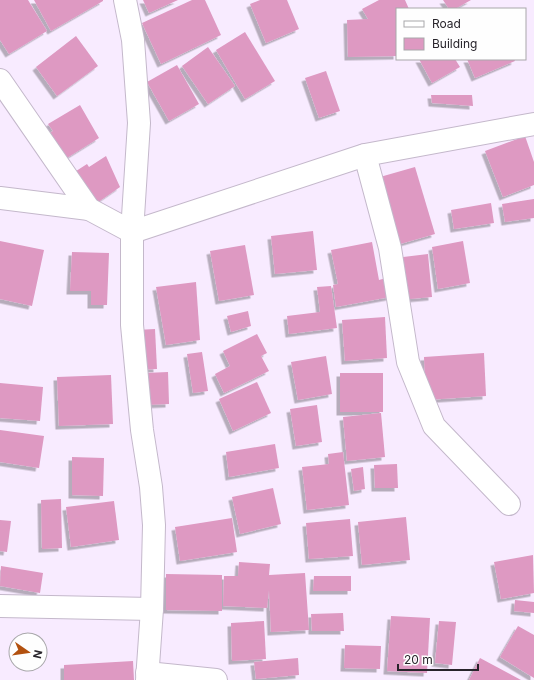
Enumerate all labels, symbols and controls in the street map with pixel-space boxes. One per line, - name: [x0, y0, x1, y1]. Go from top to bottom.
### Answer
- legend: [396, 8, 526, 60]
- text: Road: [432, 16, 461, 31]
- text: Building: [432, 36, 477, 51]
- north arrow: [8, 632, 48, 672]
- scale bar: [398, 646, 478, 672]
- text: N: [30, 649, 46, 660]
- text: 20 m: [404, 652, 433, 667]

